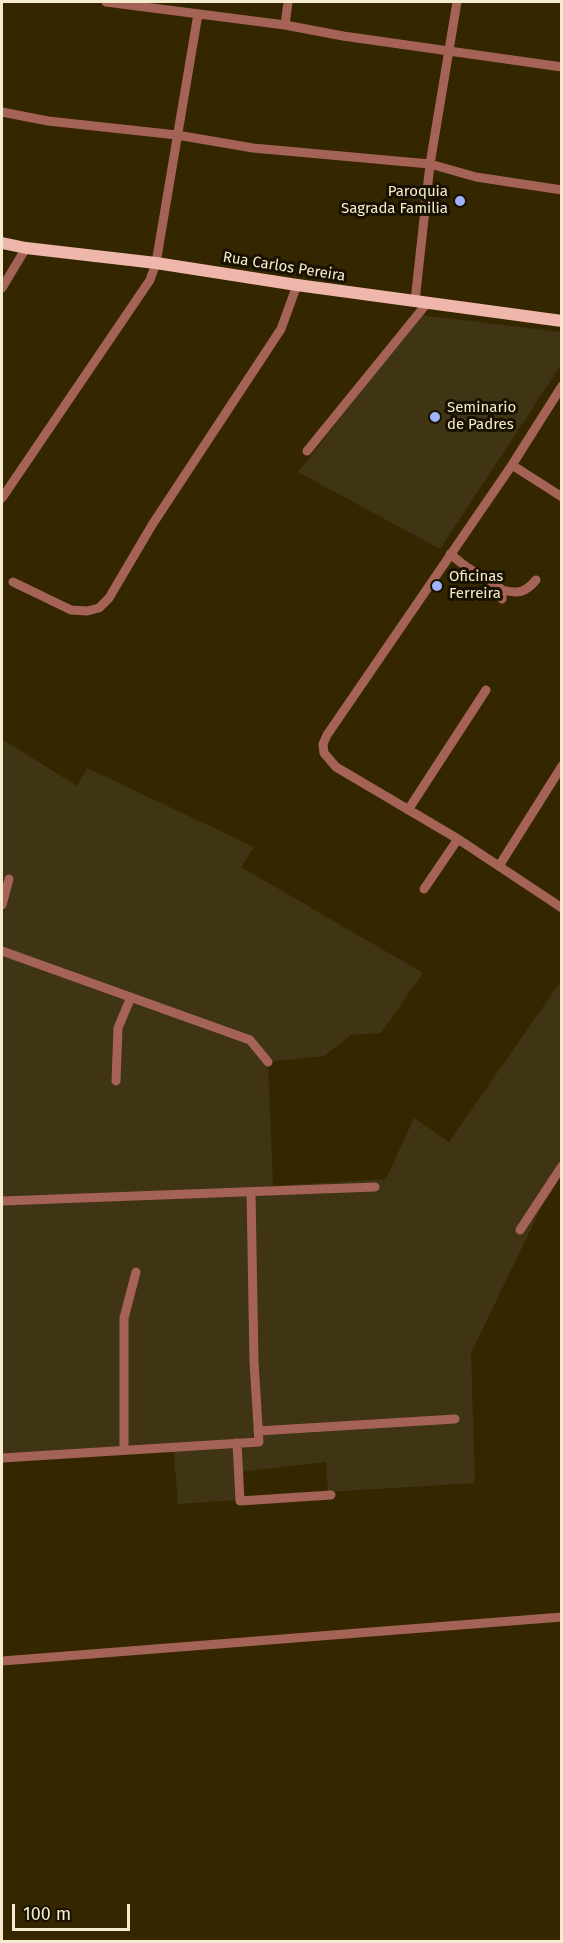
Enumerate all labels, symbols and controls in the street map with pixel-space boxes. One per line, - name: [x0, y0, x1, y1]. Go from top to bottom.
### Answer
- place label: Paroquia Sagrada Familia: [341, 183, 448, 218]
- marker: Paroquia Sagrada Familia: [453, 194, 467, 208]
- street label: Rua Carlos Pereira: [221, 248, 347, 286]
- place label: Seminario de Padres: [447, 399, 516, 434]
- marker: Seminario de Padres: [428, 410, 442, 424]
- place label: Oficinas Ferreira: [449, 568, 503, 603]
- marker: Oficinas Ferreira: [430, 579, 444, 593]
- scale bar: [15, 1892, 134, 1930]
- text: 100 m: [23, 1903, 71, 1925]

